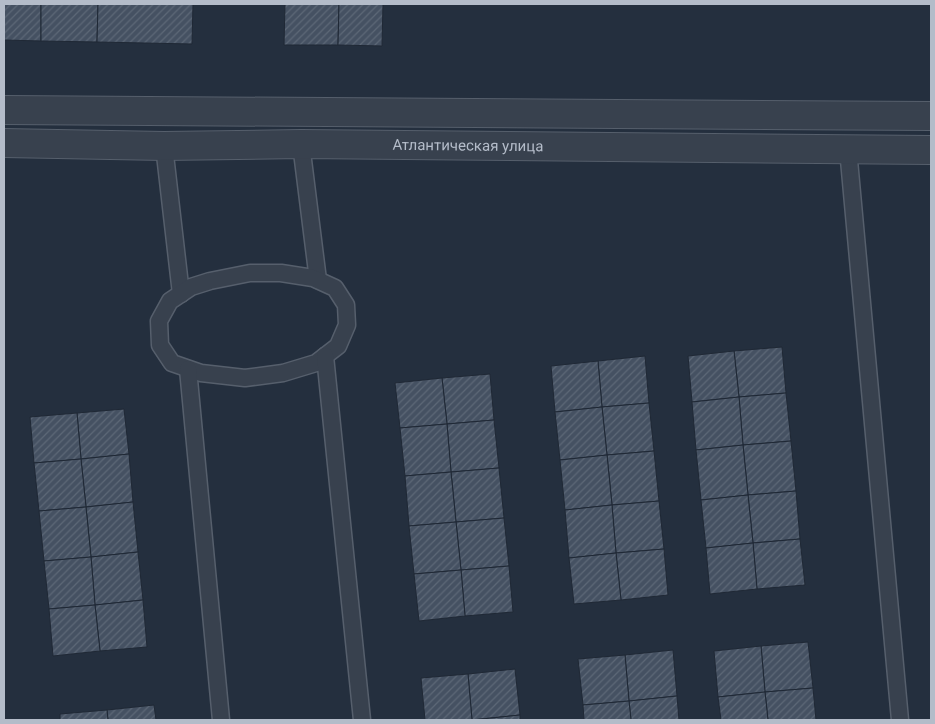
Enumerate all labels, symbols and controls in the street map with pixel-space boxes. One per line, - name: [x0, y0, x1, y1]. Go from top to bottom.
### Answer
- street label: Атлантическая улица: [392, 136, 543, 155]

